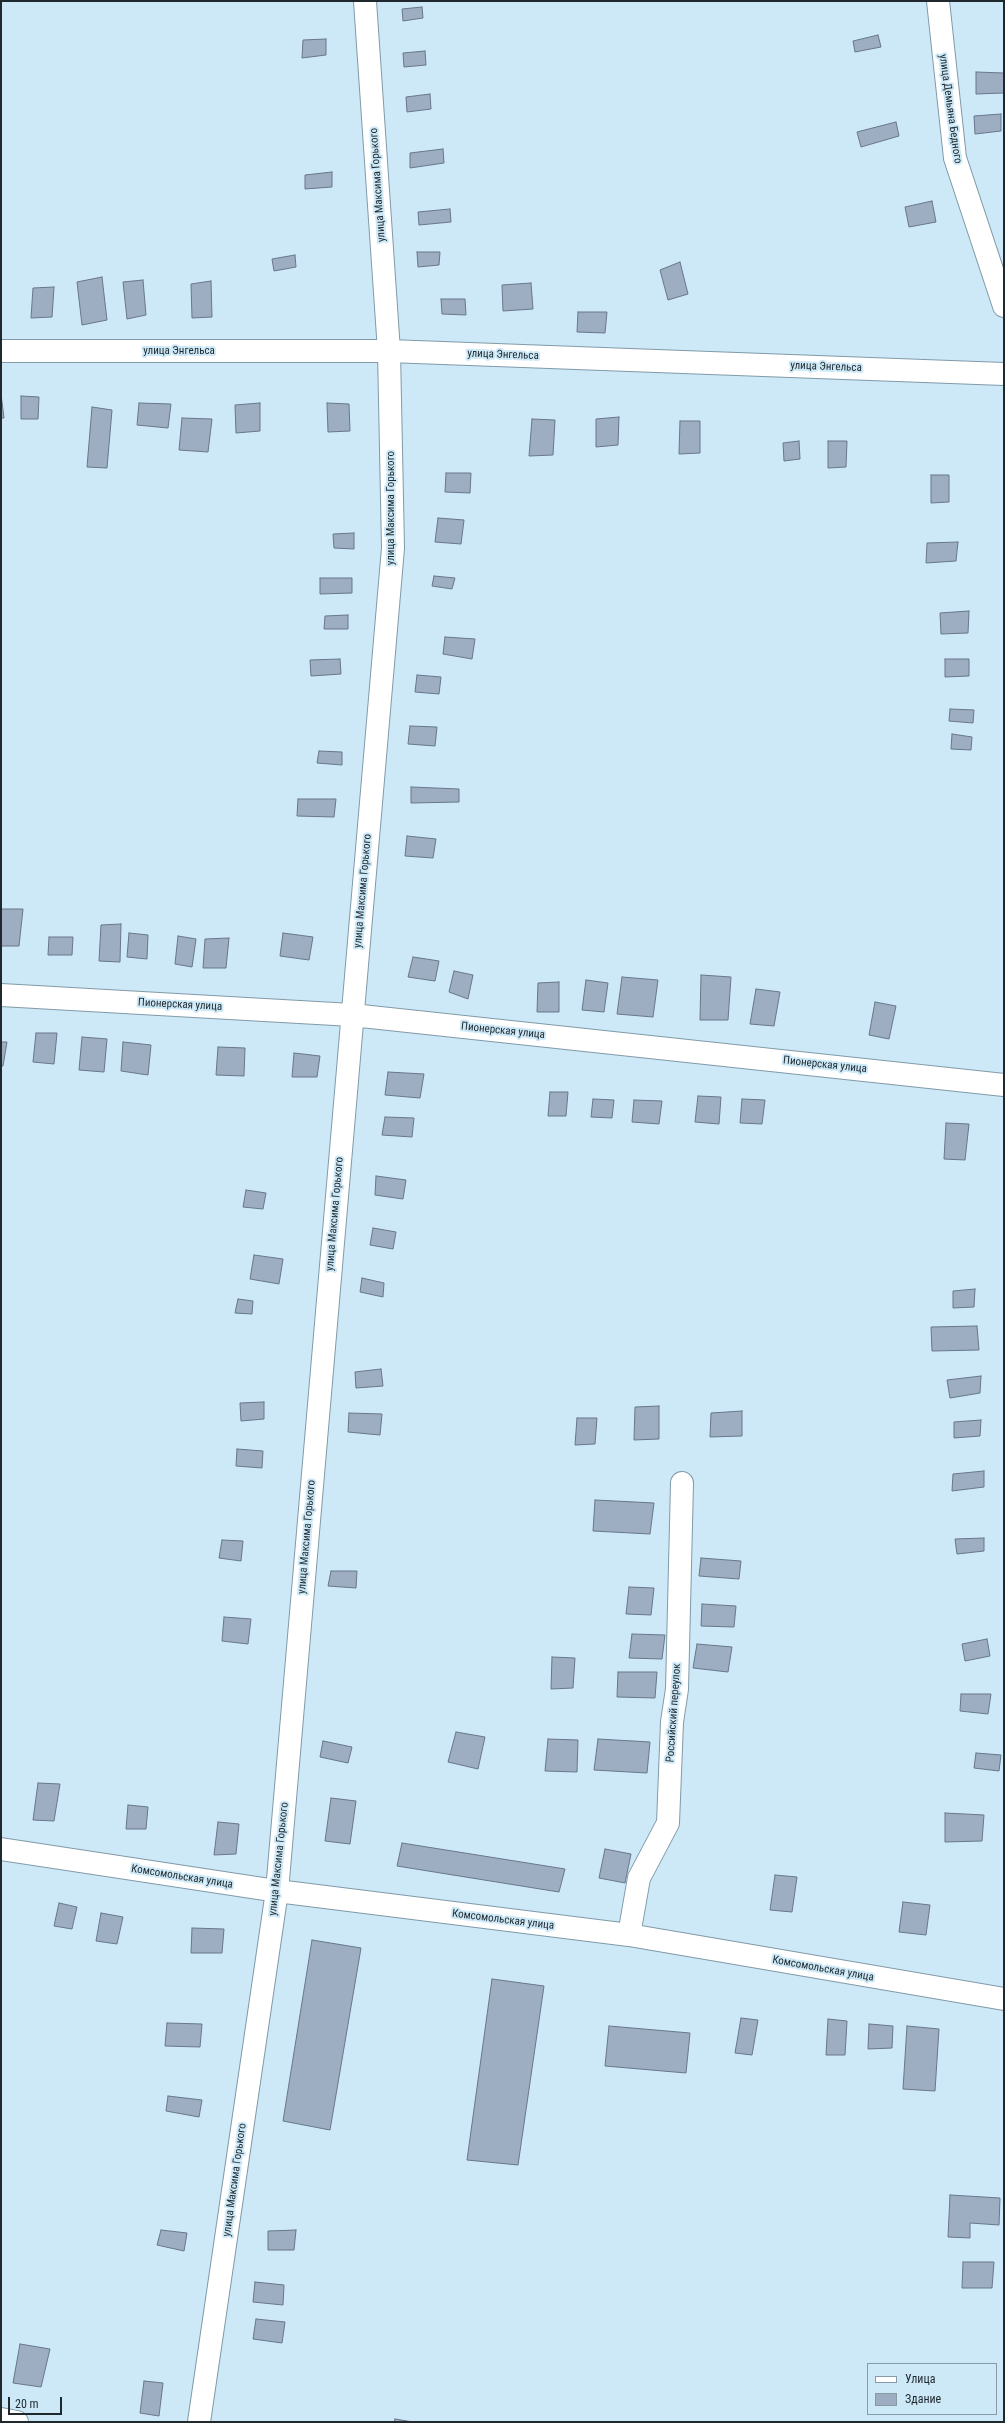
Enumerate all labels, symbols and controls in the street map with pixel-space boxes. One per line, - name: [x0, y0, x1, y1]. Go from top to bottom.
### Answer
- street label: улица Демьяна Бедного: [936, 53, 964, 165]
- street label: улица Максима Горького: [367, 128, 389, 242]
- street label: улица Энгельса: [143, 344, 215, 358]
- street label: улица Энгельса: [467, 347, 539, 363]
- street label: улица Энгельса: [790, 359, 862, 375]
- street label: улица Максима Горького: [384, 451, 398, 565]
- street label: улица Максима Горького: [351, 834, 375, 948]
- street label: Пионерская улица: [138, 996, 222, 1014]
- street label: Пионерская улица: [460, 1020, 546, 1042]
- street label: Пионерская улица: [782, 1054, 868, 1076]
- street label: улица Максима Горького: [323, 1157, 347, 1271]
- street label: улица Максима Горького: [295, 1480, 319, 1594]
- street label: Российский переулок: [664, 1663, 684, 1763]
- street label: улица Максима Горького: [266, 1801, 292, 1917]
- street label: Комсомольская улица: [130, 1862, 234, 1892]
- street label: Комсомольская улица: [451, 1907, 555, 1933]
- street label: Комсомольская улица: [771, 1954, 875, 1984]
- street label: улица Максима Горького: [221, 2123, 249, 2237]
- legend: [867, 2363, 997, 2415]
- text: Улица: [905, 2372, 935, 2386]
- scale bar: [10, 2389, 64, 2415]
- text: Здание: [905, 2392, 941, 2406]
- text: 20 m: [15, 2397, 39, 2411]

